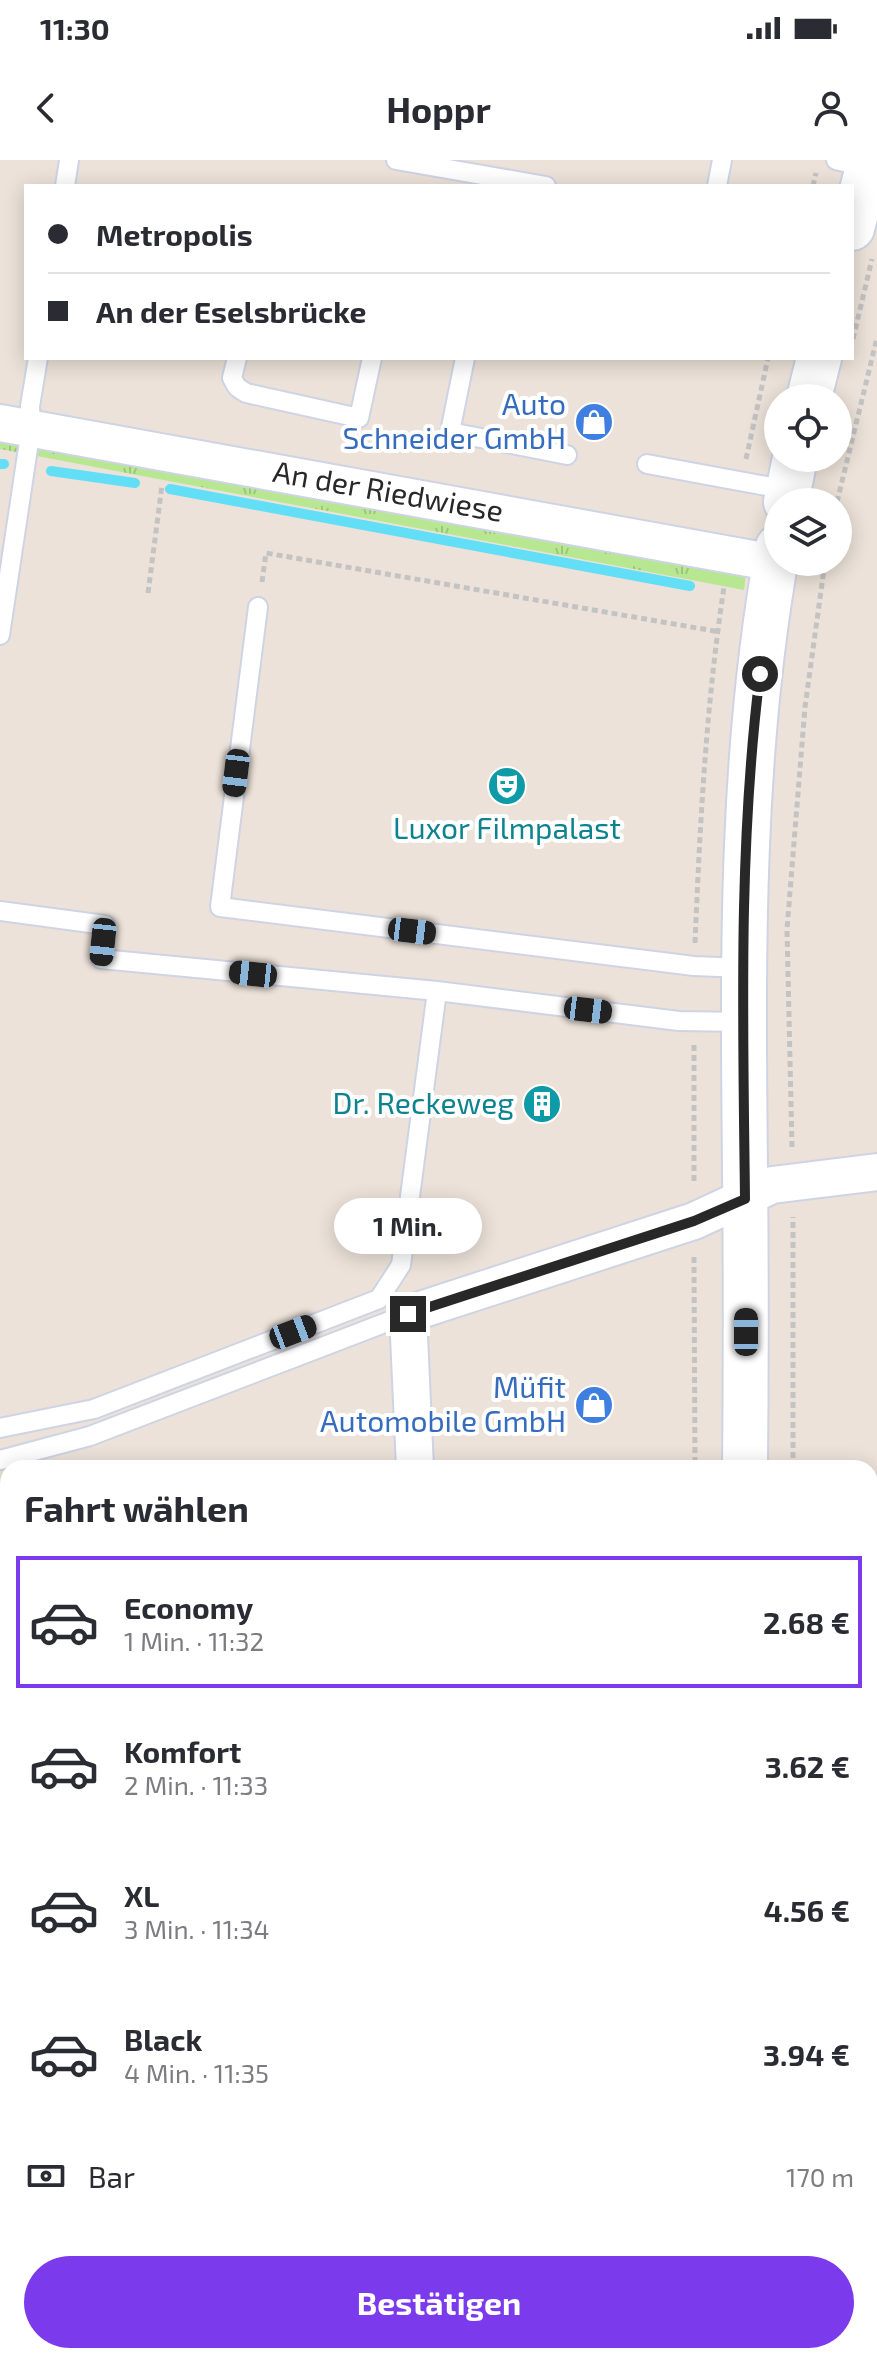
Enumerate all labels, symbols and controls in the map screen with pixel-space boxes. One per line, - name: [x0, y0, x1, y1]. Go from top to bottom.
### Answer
- text: 11:30: [40, 10, 110, 46]
- icon: back: [24, 86, 68, 130]
- icon: person: [809, 86, 853, 130]
- text: Hoppr: [386, 87, 491, 130]
- text: Metropolis: [96, 216, 253, 252]
- text: An der Eselsbrücke: [96, 293, 366, 329]
- map controls: [764, 384, 852, 576]
- button: locate: [764, 384, 852, 472]
- place label: Auto Schneider GmbH: [342, 385, 566, 455]
- shop icon: Auto Schneider GmbH: [573, 401, 615, 443]
- street label: An der Riedwiese: [270, 452, 506, 528]
- button: layers: [764, 488, 852, 576]
- route start: [742, 656, 778, 692]
- car: [221, 748, 251, 798]
- theatre icon: Luxor Filmpalast: [486, 765, 528, 807]
- place label: Luxor Filmpalast: [393, 809, 621, 845]
- car: [387, 916, 437, 946]
- car: [89, 917, 117, 967]
- car: [228, 960, 278, 988]
- car: [563, 995, 613, 1025]
- building icon: Dr. Reckeweg: [521, 1083, 563, 1125]
- place label: Dr. Reckeweg: [333, 1084, 514, 1120]
- callout: 1 Min.: [334, 1198, 482, 1254]
- text: 1 Min.: [373, 1210, 443, 1241]
- route end: [390, 1296, 426, 1332]
- car: [734, 1308, 758, 1356]
- car: [266, 1312, 320, 1352]
- place label: Müfit Automobile GmbH: [320, 1368, 566, 1438]
- shop icon: Müfit Automobile GmbH: [573, 1384, 615, 1426]
- text: Fahrt wählen: [24, 1486, 249, 1529]
- icon: car: [28, 1586, 100, 1658]
- text: Economy: [124, 1589, 253, 1625]
- text: 2.68 €: [763, 1604, 850, 1640]
- text: 1 Min. · 11:32: [124, 1625, 264, 1656]
- icon: car: [28, 1730, 100, 1802]
- text: Komfort: [124, 1733, 241, 1769]
- text: 3.62 €: [765, 1748, 850, 1784]
- text: 2 Min. · 11:33: [124, 1769, 268, 1800]
- icon: car: [28, 1874, 100, 1946]
- text: XL: [124, 1877, 159, 1913]
- text: 4.56 €: [764, 1892, 850, 1928]
- text: 3 Min. · 11:34: [124, 1913, 270, 1944]
- icon: car: [28, 2018, 100, 2090]
- text: Black: [124, 2021, 202, 2057]
- text: 3.94 €: [763, 2036, 850, 2072]
- text: 4 Min. · 11:35: [124, 2057, 269, 2088]
- icon: cash: [24, 2154, 68, 2198]
- text: Bar: [88, 2158, 135, 2194]
- text: 170 m: [786, 2161, 854, 2192]
- button: Bestätigen: [24, 2256, 854, 2348]

